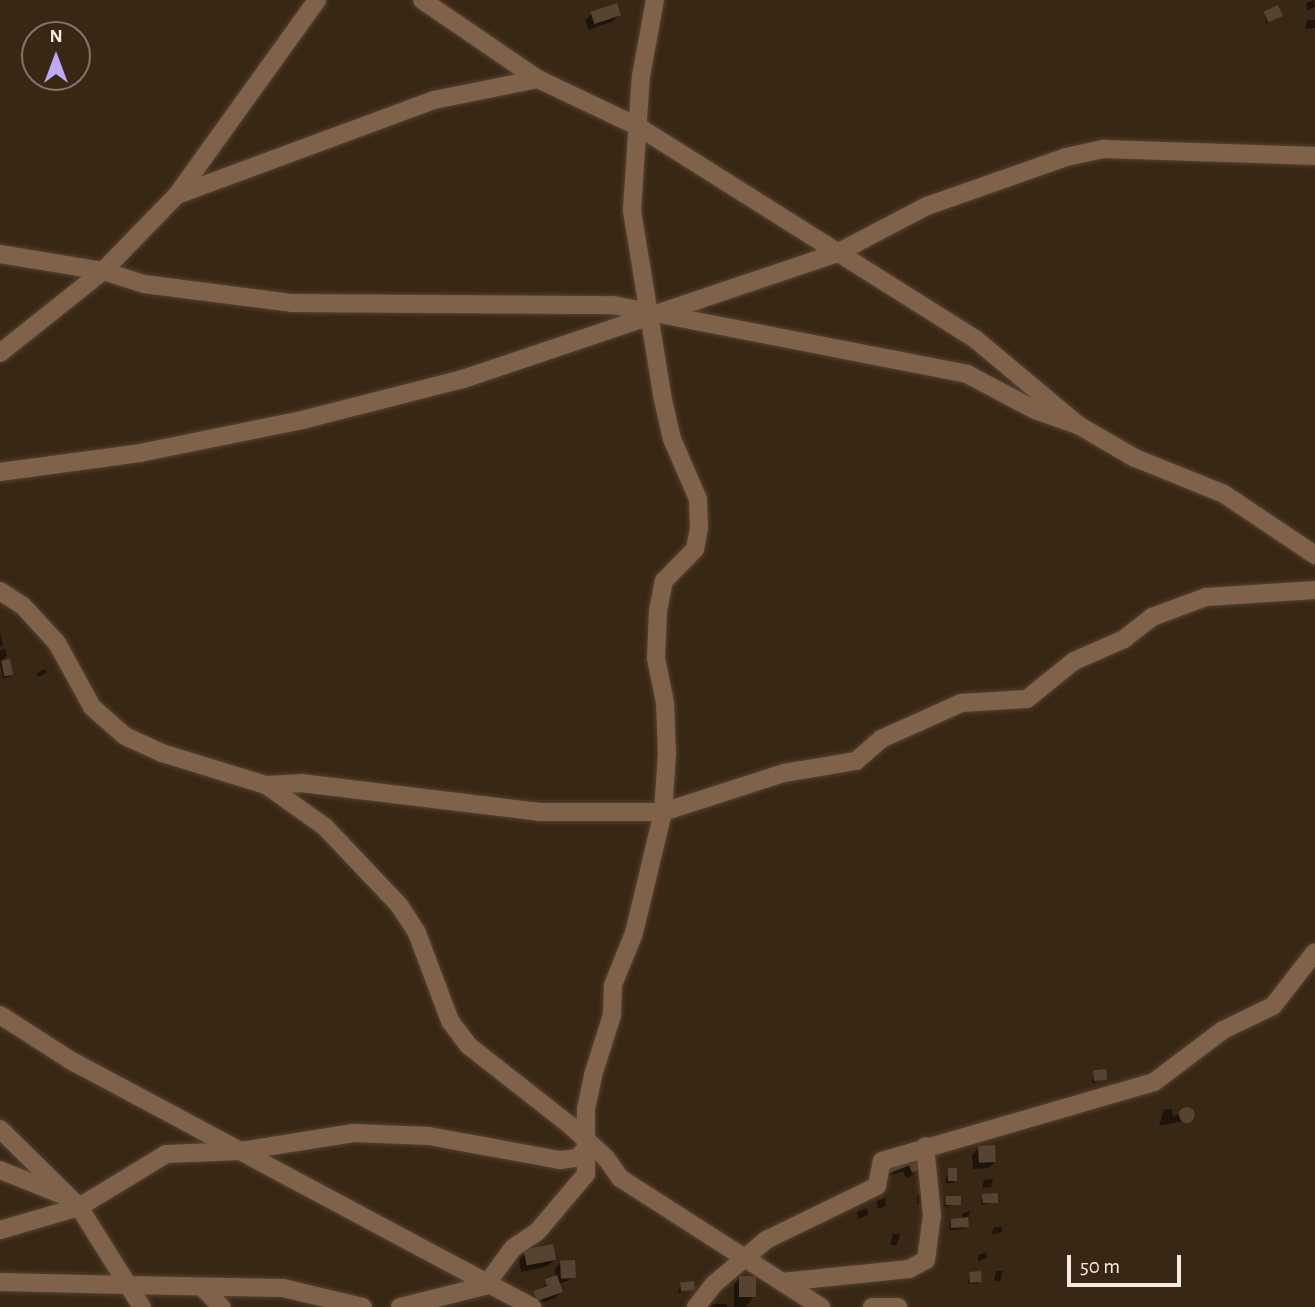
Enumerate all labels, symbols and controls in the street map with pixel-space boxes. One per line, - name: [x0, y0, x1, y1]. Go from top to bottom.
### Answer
- north arrow: [21, 21, 91, 91]
- text: N: [49, 27, 63, 46]
- scale bar: [1070, 1240, 1184, 1284]
- text: 50 m: [1080, 1256, 1120, 1277]

